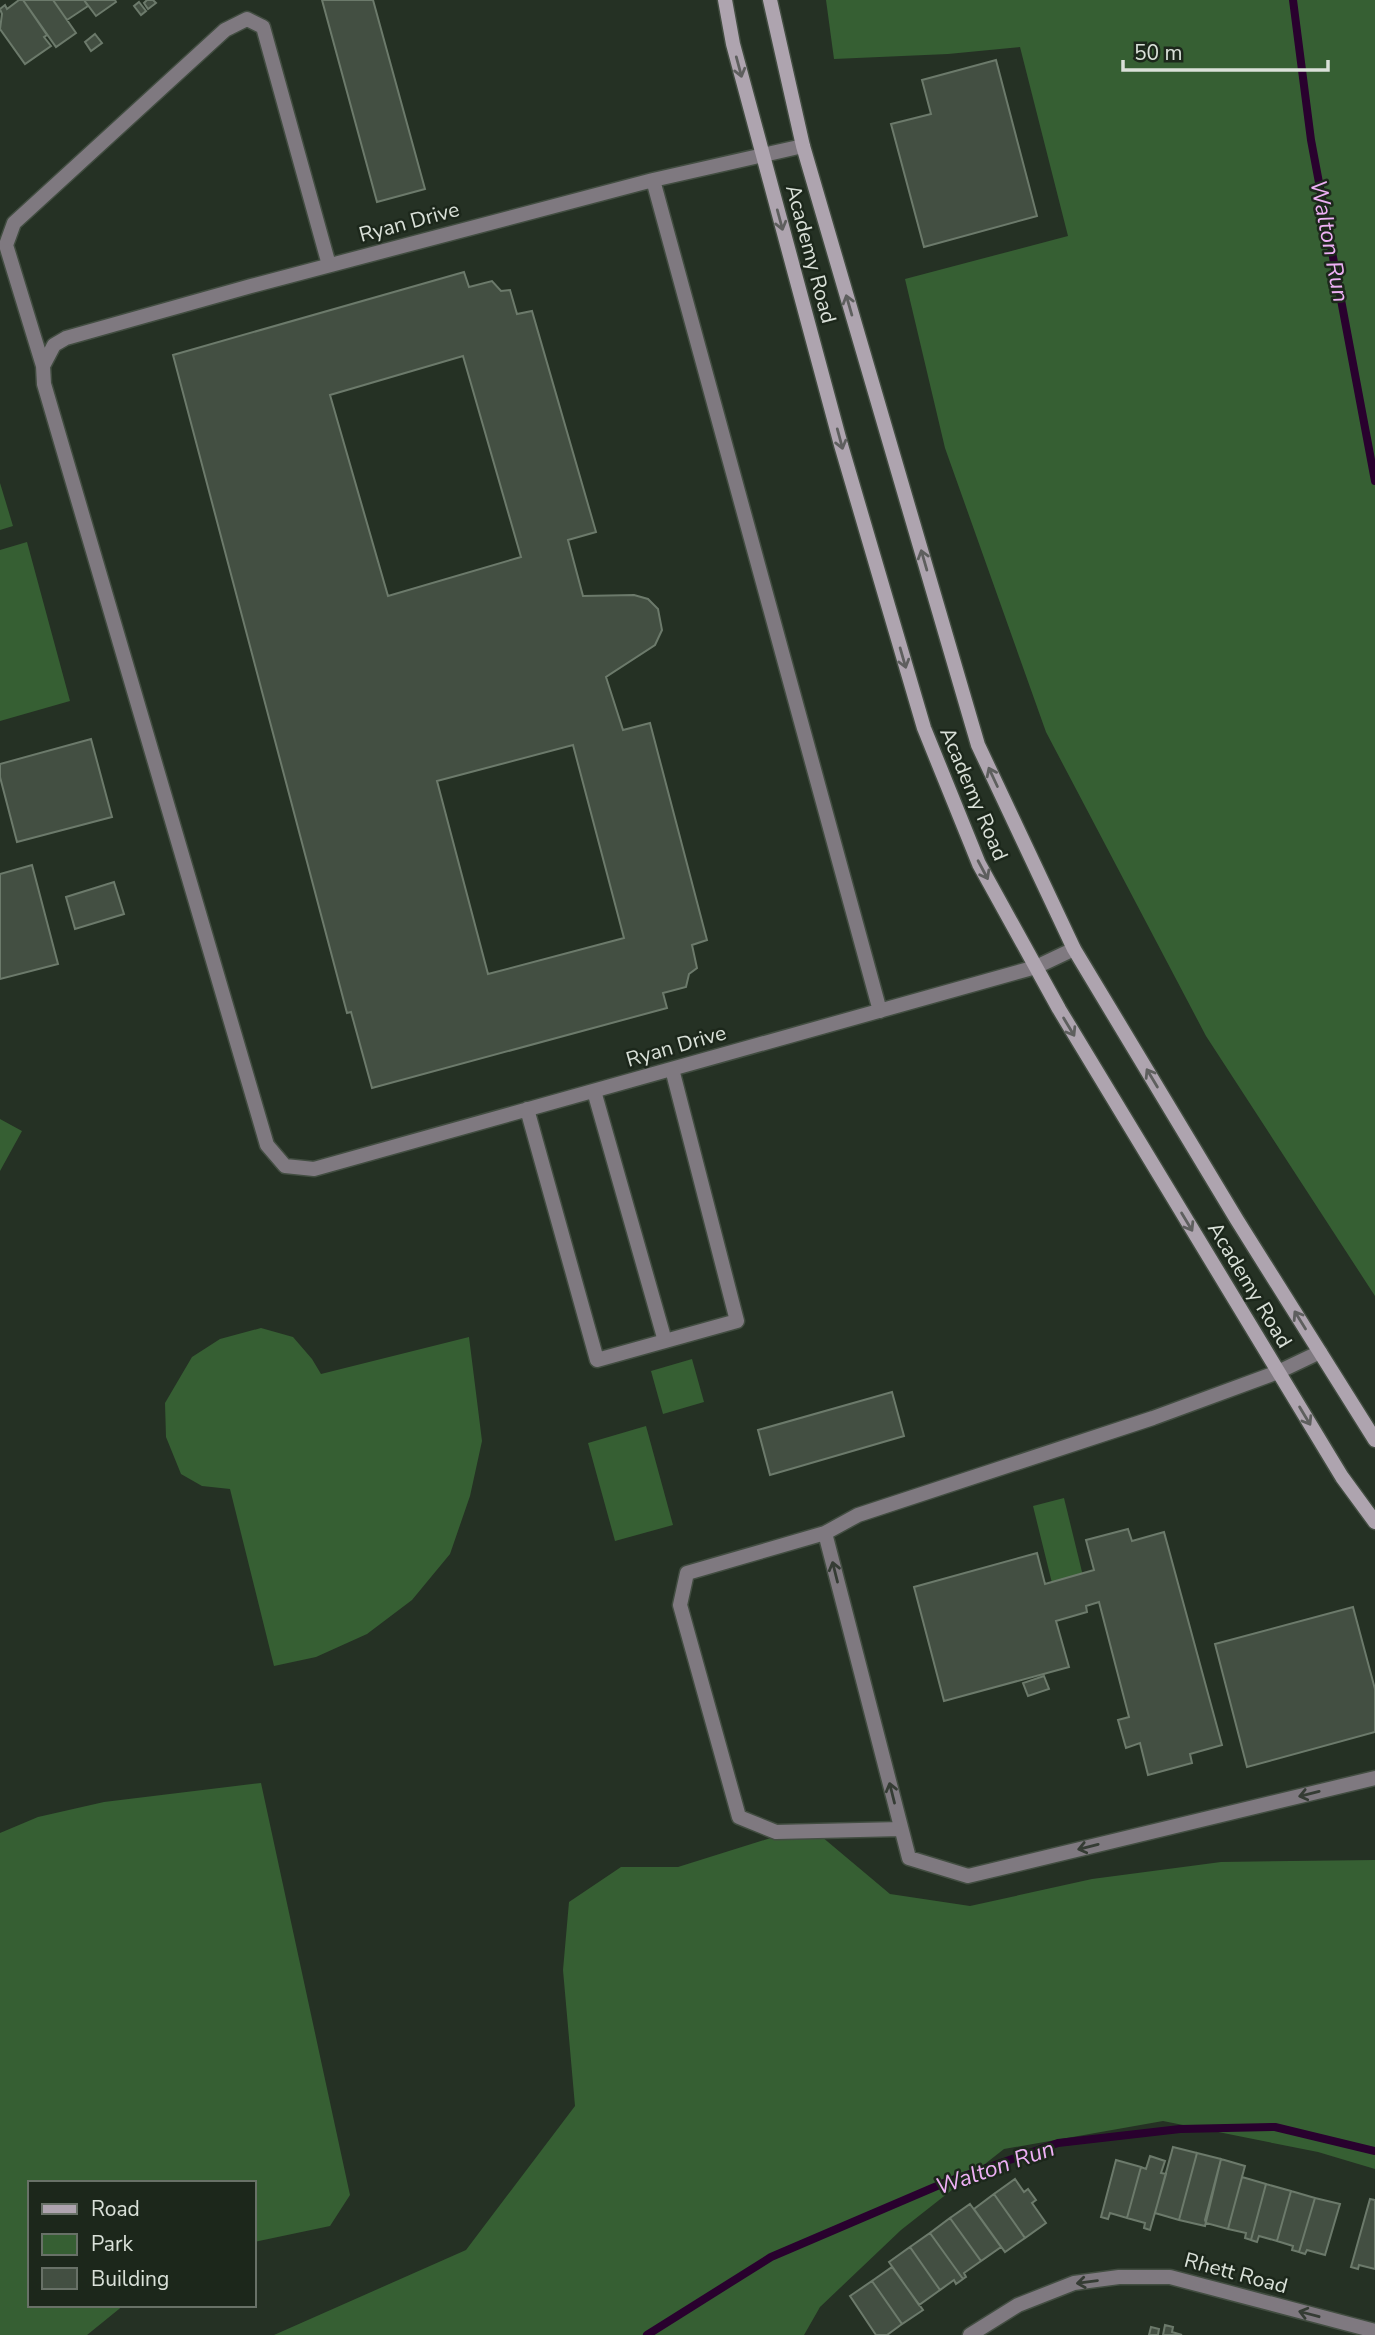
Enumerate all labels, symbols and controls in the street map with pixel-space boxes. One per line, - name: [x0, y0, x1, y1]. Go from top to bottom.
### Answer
- scale bar: [1123, 28, 1328, 72]
- text: 50 m: [1134, 39, 1183, 67]
- one-way arrow: [733, 55, 746, 78]
- water label: Walton Run: [1302, 177, 1357, 305]
- street label: Academy Road: [779, 182, 843, 326]
- street label: Ryan Drive: [356, 195, 462, 249]
- one-way arrow: [774, 208, 787, 231]
- one-way arrow: [841, 294, 854, 316]
- one-way arrow: [834, 428, 847, 450]
- one-way arrow: [916, 550, 929, 572]
- one-way arrow: [898, 647, 911, 669]
- street label: Academy Road: [933, 723, 1015, 865]
- one-way arrow: [986, 767, 999, 788]
- one-way arrow: [976, 860, 990, 880]
- one-way arrow: [1063, 1016, 1077, 1036]
- street label: Ryan Drive: [623, 1018, 729, 1074]
- one-way arrow: [1145, 1069, 1159, 1089]
- one-way arrow: [1180, 1211, 1194, 1231]
- street label: Academy Road: [1201, 1217, 1299, 1353]
- one-way arrow: [1292, 1310, 1306, 1330]
- one-way arrow: [1299, 1405, 1313, 1425]
- one-way arrow: [828, 1561, 841, 1584]
- one-way arrow: [885, 1782, 898, 1805]
- one-way arrow: [1298, 1788, 1321, 1801]
- one-way arrow: [1077, 1842, 1099, 1855]
- water label: Walton Run: [932, 2133, 1059, 2202]
- legend: [28, 2181, 256, 2307]
- text: Road: [91, 2195, 140, 2223]
- text: Park: [91, 2230, 133, 2258]
- street label: Rhett Road: [1181, 2246, 1291, 2300]
- text: Building: [91, 2265, 169, 2293]
- one-way arrow: [1076, 2275, 1099, 2288]
- one-way arrow: [1298, 2307, 1321, 2320]

